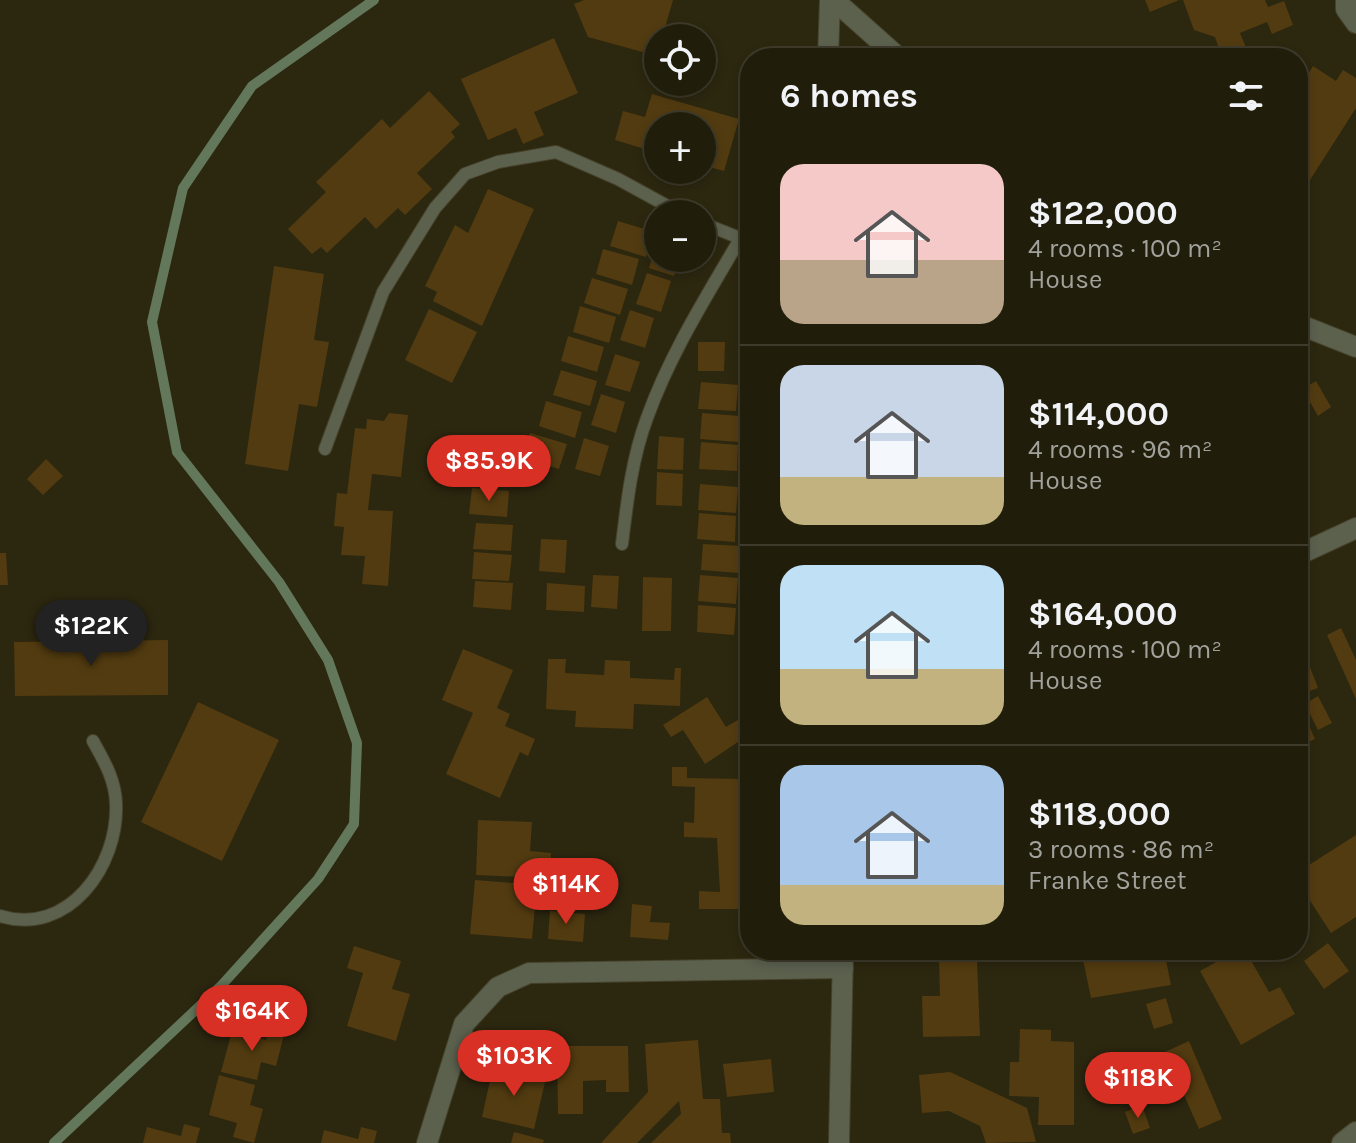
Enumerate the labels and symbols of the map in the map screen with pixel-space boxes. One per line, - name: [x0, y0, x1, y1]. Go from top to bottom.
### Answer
- pin: $85.9K: [424, 435, 554, 503]
- pin: $122K: [35, 600, 147, 668]
- pin: $114K: [510, 858, 622, 926]
- pin: $164K: [196, 985, 308, 1053]
- pin: $103K: [458, 1030, 570, 1098]
- pin: $118K: [1082, 1052, 1194, 1120]

